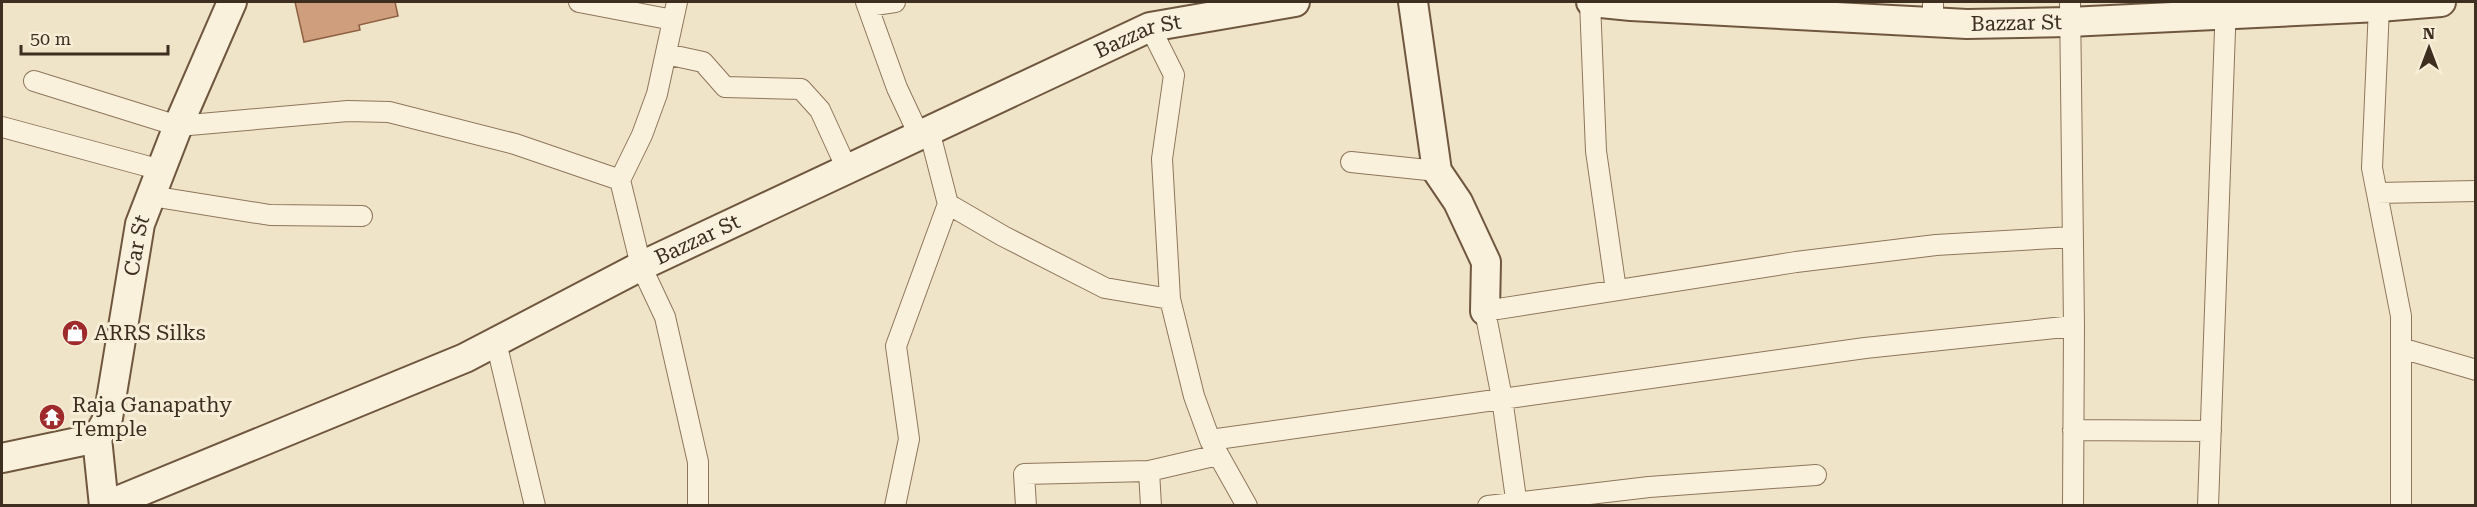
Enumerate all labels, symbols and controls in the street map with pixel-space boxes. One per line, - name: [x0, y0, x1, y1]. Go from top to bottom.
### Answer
- street label: Bazzar St: [1091, 10, 1183, 63]
- street label: Bazzar St: [1970, 10, 2062, 36]
- scale bar: [21, 18, 168, 56]
- north arrow: [2399, 18, 2459, 78]
- text: N: [2423, 24, 2435, 43]
- text: 50 m: [30, 28, 71, 49]
- street label: Bazzar St: [651, 209, 744, 270]
- street label: Car St: [120, 211, 154, 278]
- shop icon: ARRS Silks: [60, 318, 90, 348]
- place label: ARRS Silks: [94, 321, 206, 345]
- place label: Raja Ganapathy Temple: [72, 393, 232, 441]
- temple icon: Raja Ganapathy Temple: [37, 402, 67, 432]

